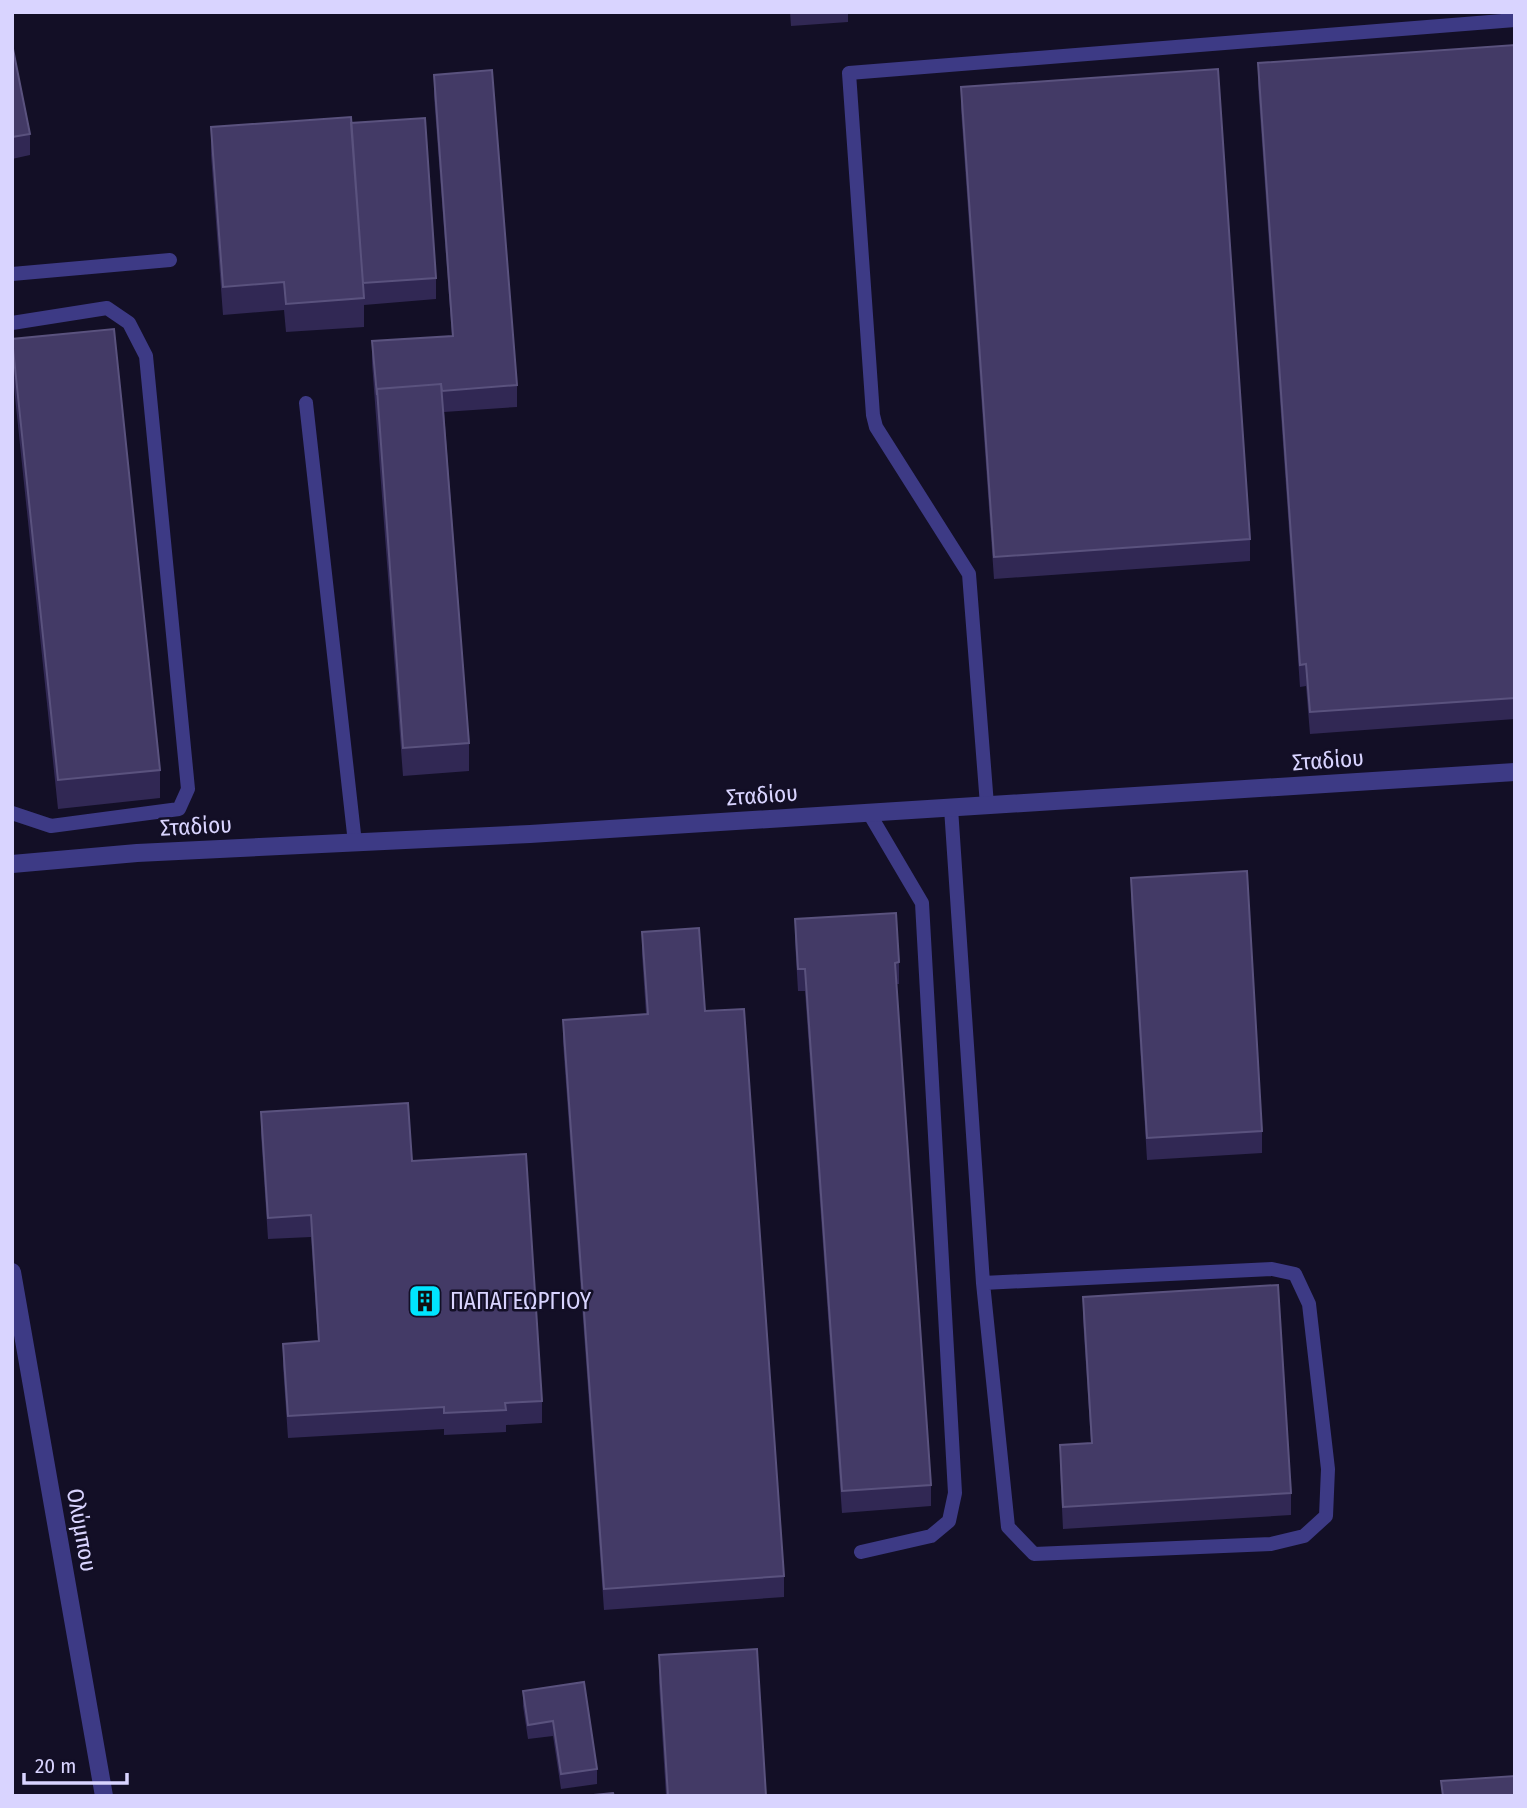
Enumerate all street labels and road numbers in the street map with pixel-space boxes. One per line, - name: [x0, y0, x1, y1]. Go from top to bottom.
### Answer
- street label: Σταδίου: [1291, 744, 1365, 776]
- street label: Σταδίου: [725, 779, 799, 811]
- street label: Σταδίου: [159, 810, 233, 842]
- street label: Ολύμπου: [61, 1486, 103, 1574]

